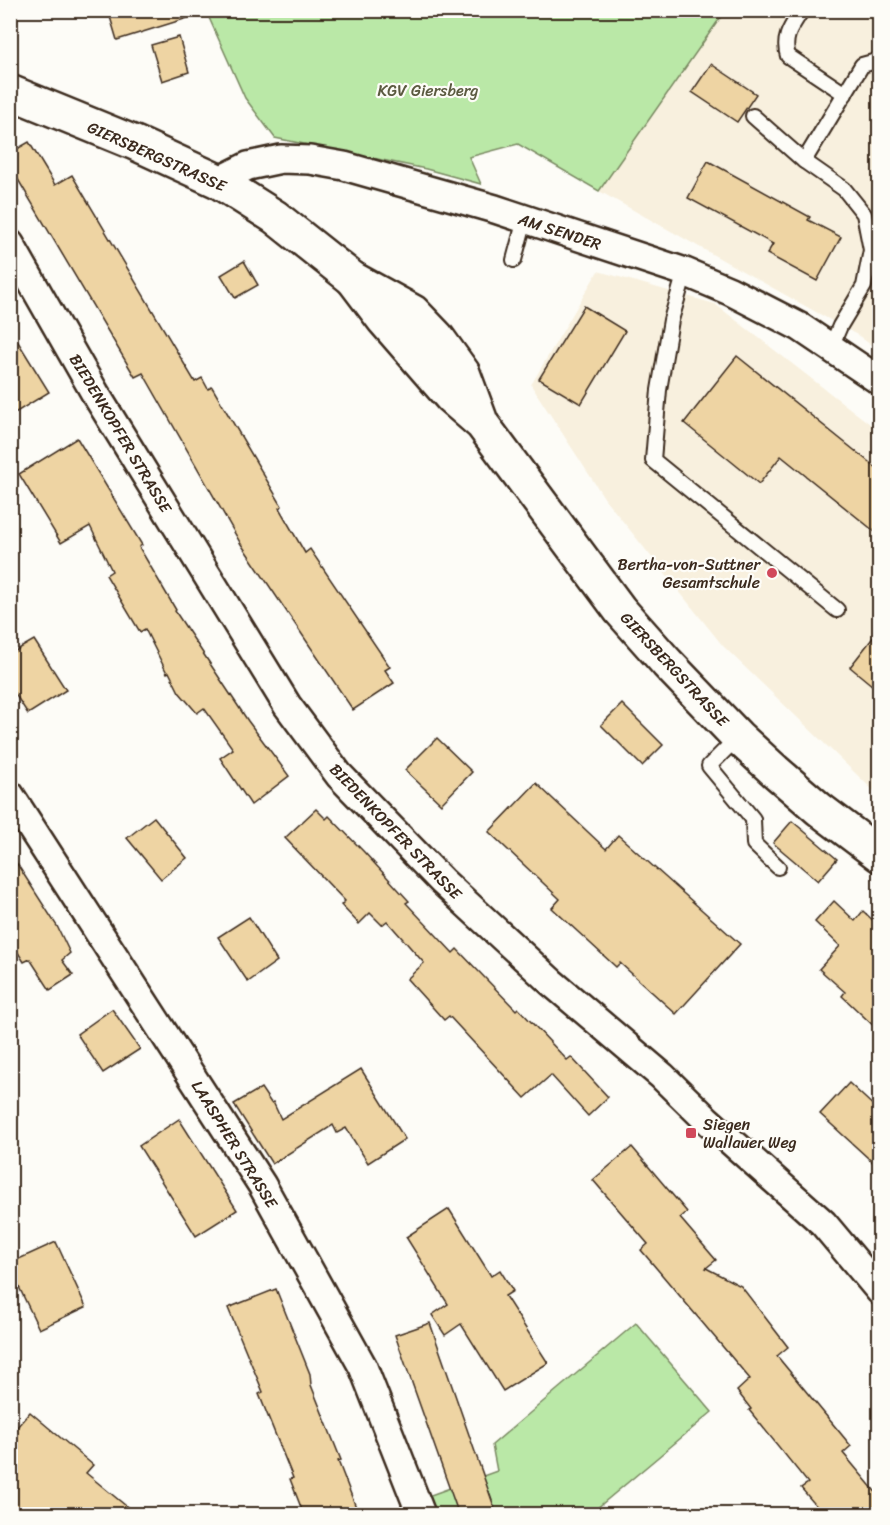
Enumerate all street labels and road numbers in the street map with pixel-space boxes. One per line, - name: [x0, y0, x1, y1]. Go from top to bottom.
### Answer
- street label: GIERSBERGSTRASSE: [83, 113, 232, 201]
- street label: AM SENDER: [513, 204, 606, 259]
- street label: BIEDENKOPFER STRASSE: [61, 348, 180, 519]
- street label: GIERSBERGSTRASSE: [613, 605, 737, 735]
- street label: BIEDENKOPFER STRASSE: [322, 756, 470, 908]
- street label: LAASPHER STRASSE: [183, 1074, 286, 1215]

